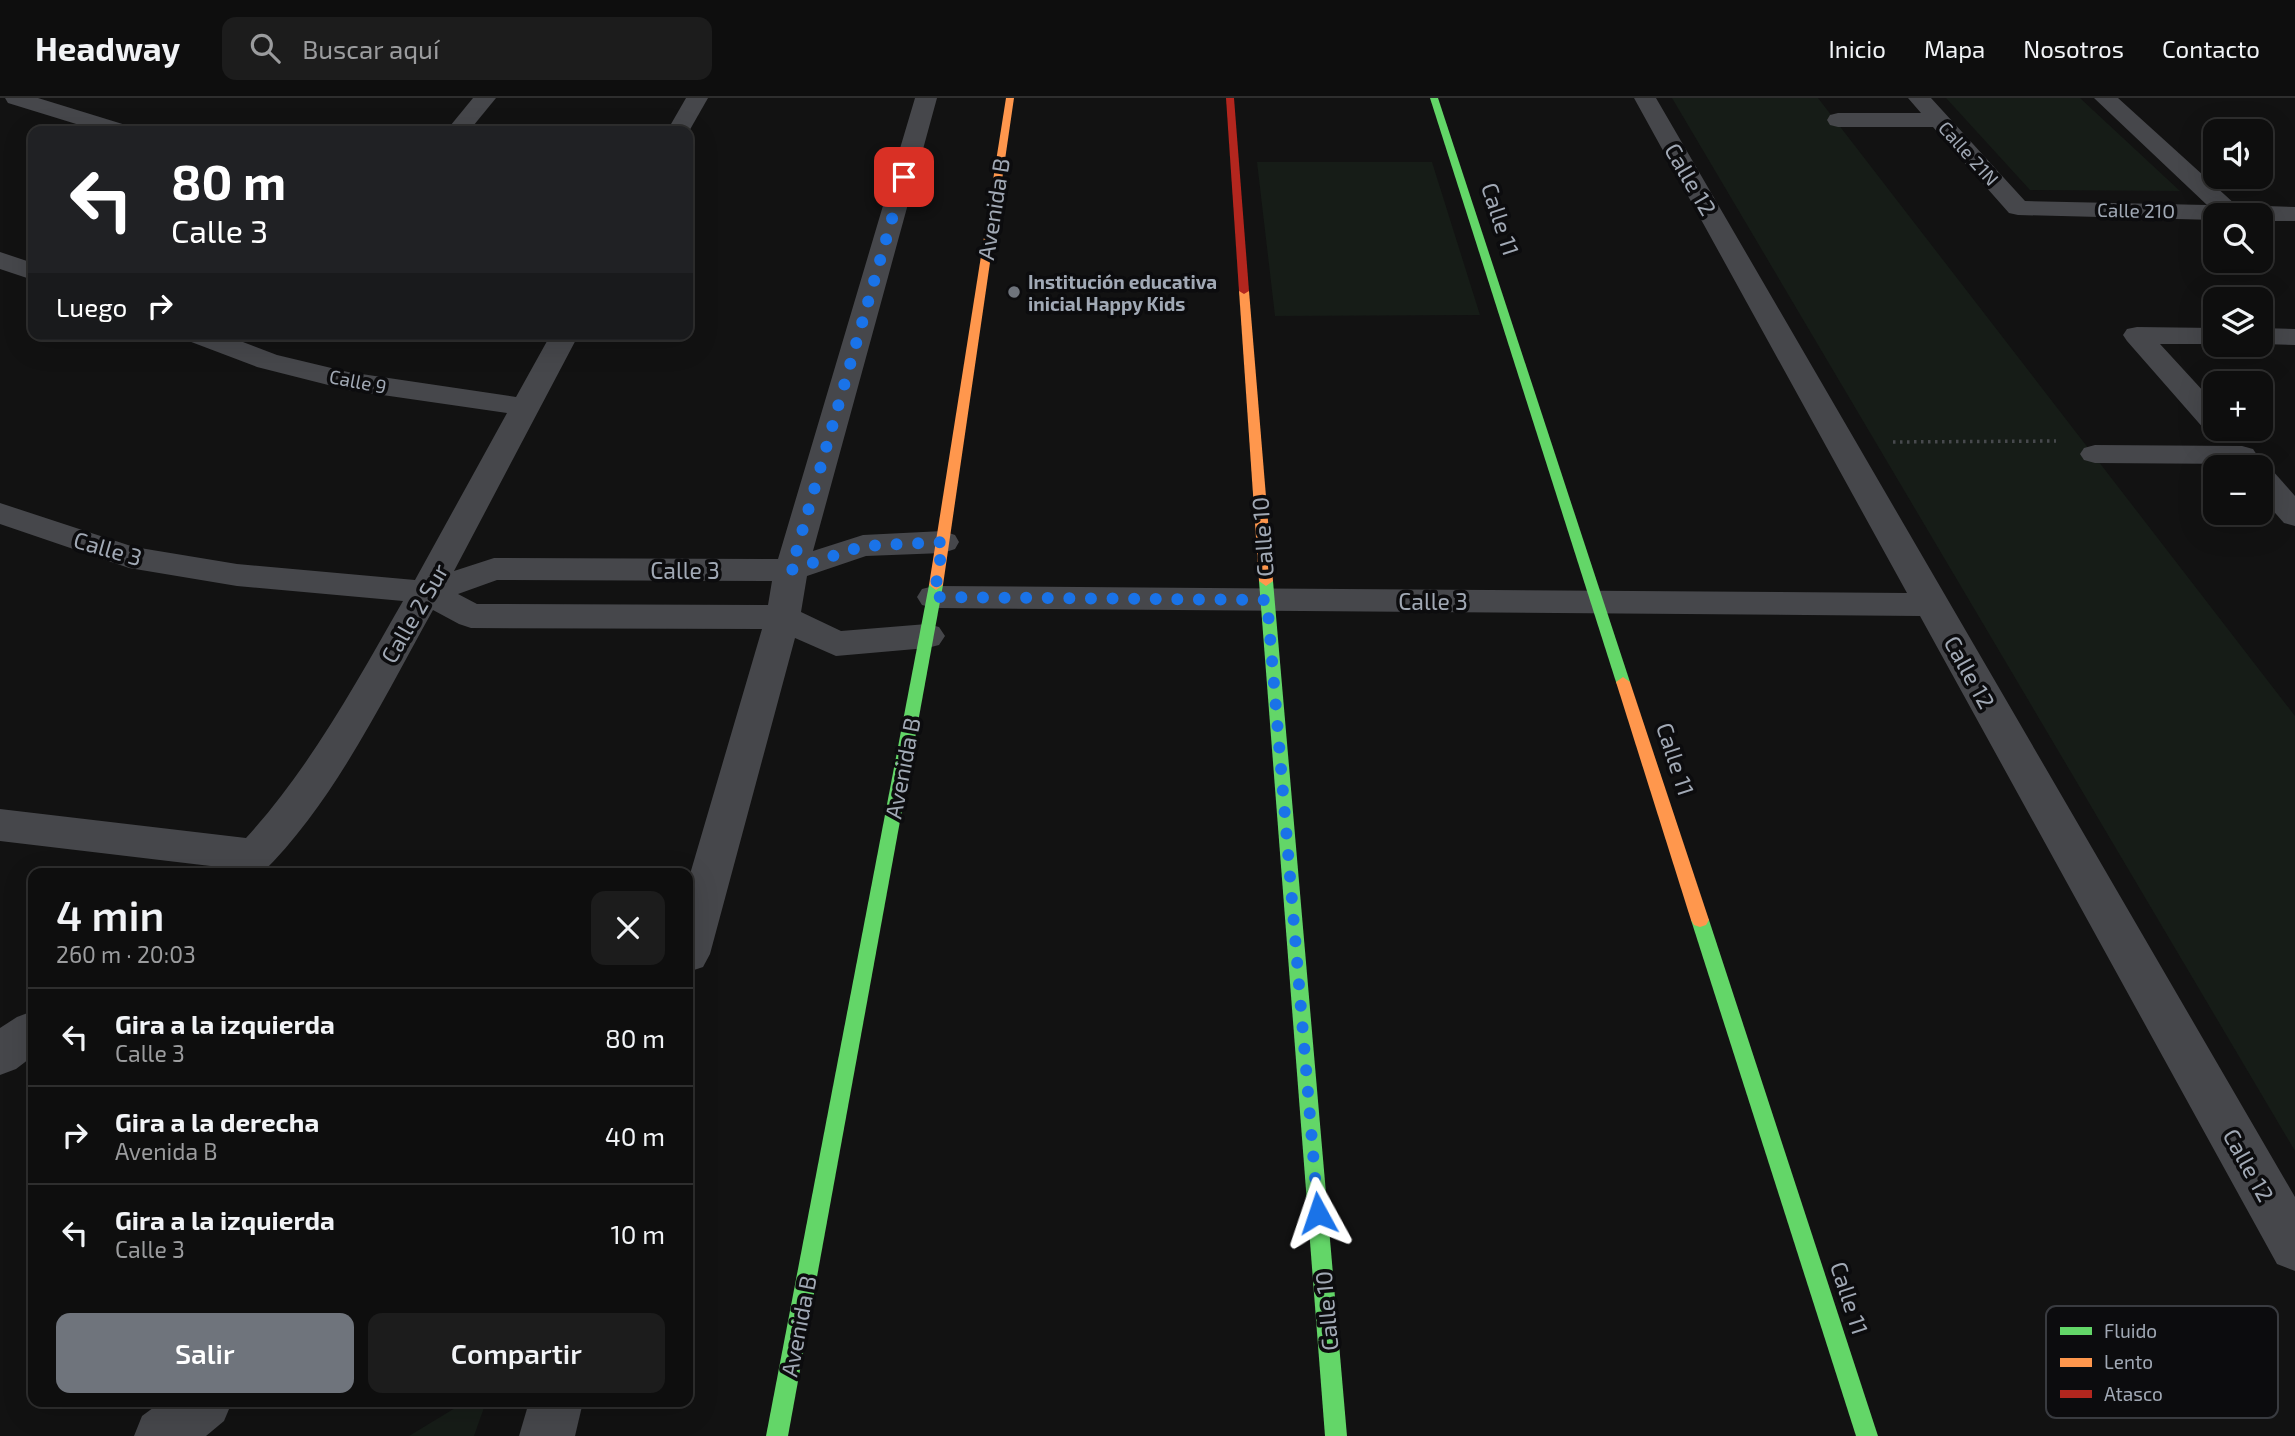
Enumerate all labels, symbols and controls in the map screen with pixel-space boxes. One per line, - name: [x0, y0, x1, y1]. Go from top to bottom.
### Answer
- search box: [222, 17, 712, 80]
- text: Headway: [35, 28, 180, 68]
- icon: search: [246, 29, 284, 67]
- text: Buscar aquí: [302, 33, 439, 64]
- text: Inicio: [1828, 34, 1886, 63]
- text: Mapa: [1924, 34, 1985, 63]
- text: Nosotros: [2023, 34, 2124, 63]
- text: Contacto: [2162, 34, 2260, 63]
- street label: Calle 21N: [1934, 116, 2004, 190]
- map controls: [2203, 119, 2273, 525]
- button: sound: [2203, 119, 2273, 189]
- street label: Calle 12: [1659, 138, 1723, 220]
- pin: [874, 147, 934, 207]
- text: 80 m: [171, 151, 286, 210]
- icon: left: [56, 154, 147, 245]
- street label: Avenida B: [971, 156, 1015, 262]
- icon: arrive: [885, 158, 923, 196]
- street label: Calle 11: [1476, 179, 1526, 259]
- street label: Calle 21O: [2097, 198, 2175, 222]
- button: search: [2203, 203, 2273, 273]
- text: Calle 3: [171, 211, 268, 249]
- place label: Institución educativa inicial Happy Kids: [1028, 270, 1217, 316]
- marker: Institución educativa inicial Happy Kids: [1006, 284, 1022, 300]
- icon: right: [141, 287, 179, 325]
- button: layers: [2203, 287, 2273, 357]
- text: Luego: [56, 291, 127, 322]
- street label: Calle 9: [327, 364, 389, 398]
- button: +: [2203, 371, 2273, 441]
- button: −: [2203, 455, 2273, 525]
- street label: Calle 10: [1245, 496, 1279, 578]
- street label: Calle 3: [71, 525, 145, 571]
- street label: Calle 3: [650, 556, 720, 584]
- street label: Calle 2 Sur: [374, 558, 454, 668]
- street label: Calle 3: [1398, 587, 1468, 615]
- street label: Calle 12: [1939, 631, 2001, 713]
- street label: Avenida B: [878, 715, 926, 821]
- street label: Calle 11: [1651, 719, 1701, 799]
- text: 4 min: [56, 889, 165, 939]
- button: close: [591, 891, 665, 965]
- text: 260 m · 20:03: [56, 940, 196, 968]
- text: Gira a la izquierda: [115, 1008, 335, 1039]
- icon: left: [56, 1018, 94, 1056]
- text: 80 m: [605, 1022, 665, 1053]
- text: Calle 3: [115, 1039, 185, 1067]
- text: Gira a la derecha: [115, 1106, 319, 1137]
- icon: right: [56, 1116, 94, 1154]
- text: 40 m: [605, 1120, 665, 1151]
- street label: Calle 12: [2218, 1124, 2280, 1206]
- text: Avenida B: [115, 1137, 218, 1165]
- position arrow: [1281, 1176, 1355, 1250]
- text: Gira a la izquierda: [115, 1204, 335, 1235]
- icon: left: [56, 1214, 94, 1252]
- text: 10 m: [610, 1218, 665, 1249]
- text: Calle 3: [115, 1235, 185, 1263]
- street label: Calle 11: [1825, 1258, 1875, 1338]
- street label: Calle 10: [1309, 1270, 1343, 1352]
- street label: Avenida B: [774, 1273, 822, 1379]
- legend: [2046, 1306, 2278, 1418]
- button: Salir: [56, 1313, 354, 1393]
- button: Compartir: [368, 1313, 665, 1393]
- text: Fluido: [2104, 1319, 2157, 1342]
- text: Lento: [2104, 1350, 2153, 1373]
- text: Atasco: [2104, 1382, 2163, 1405]

